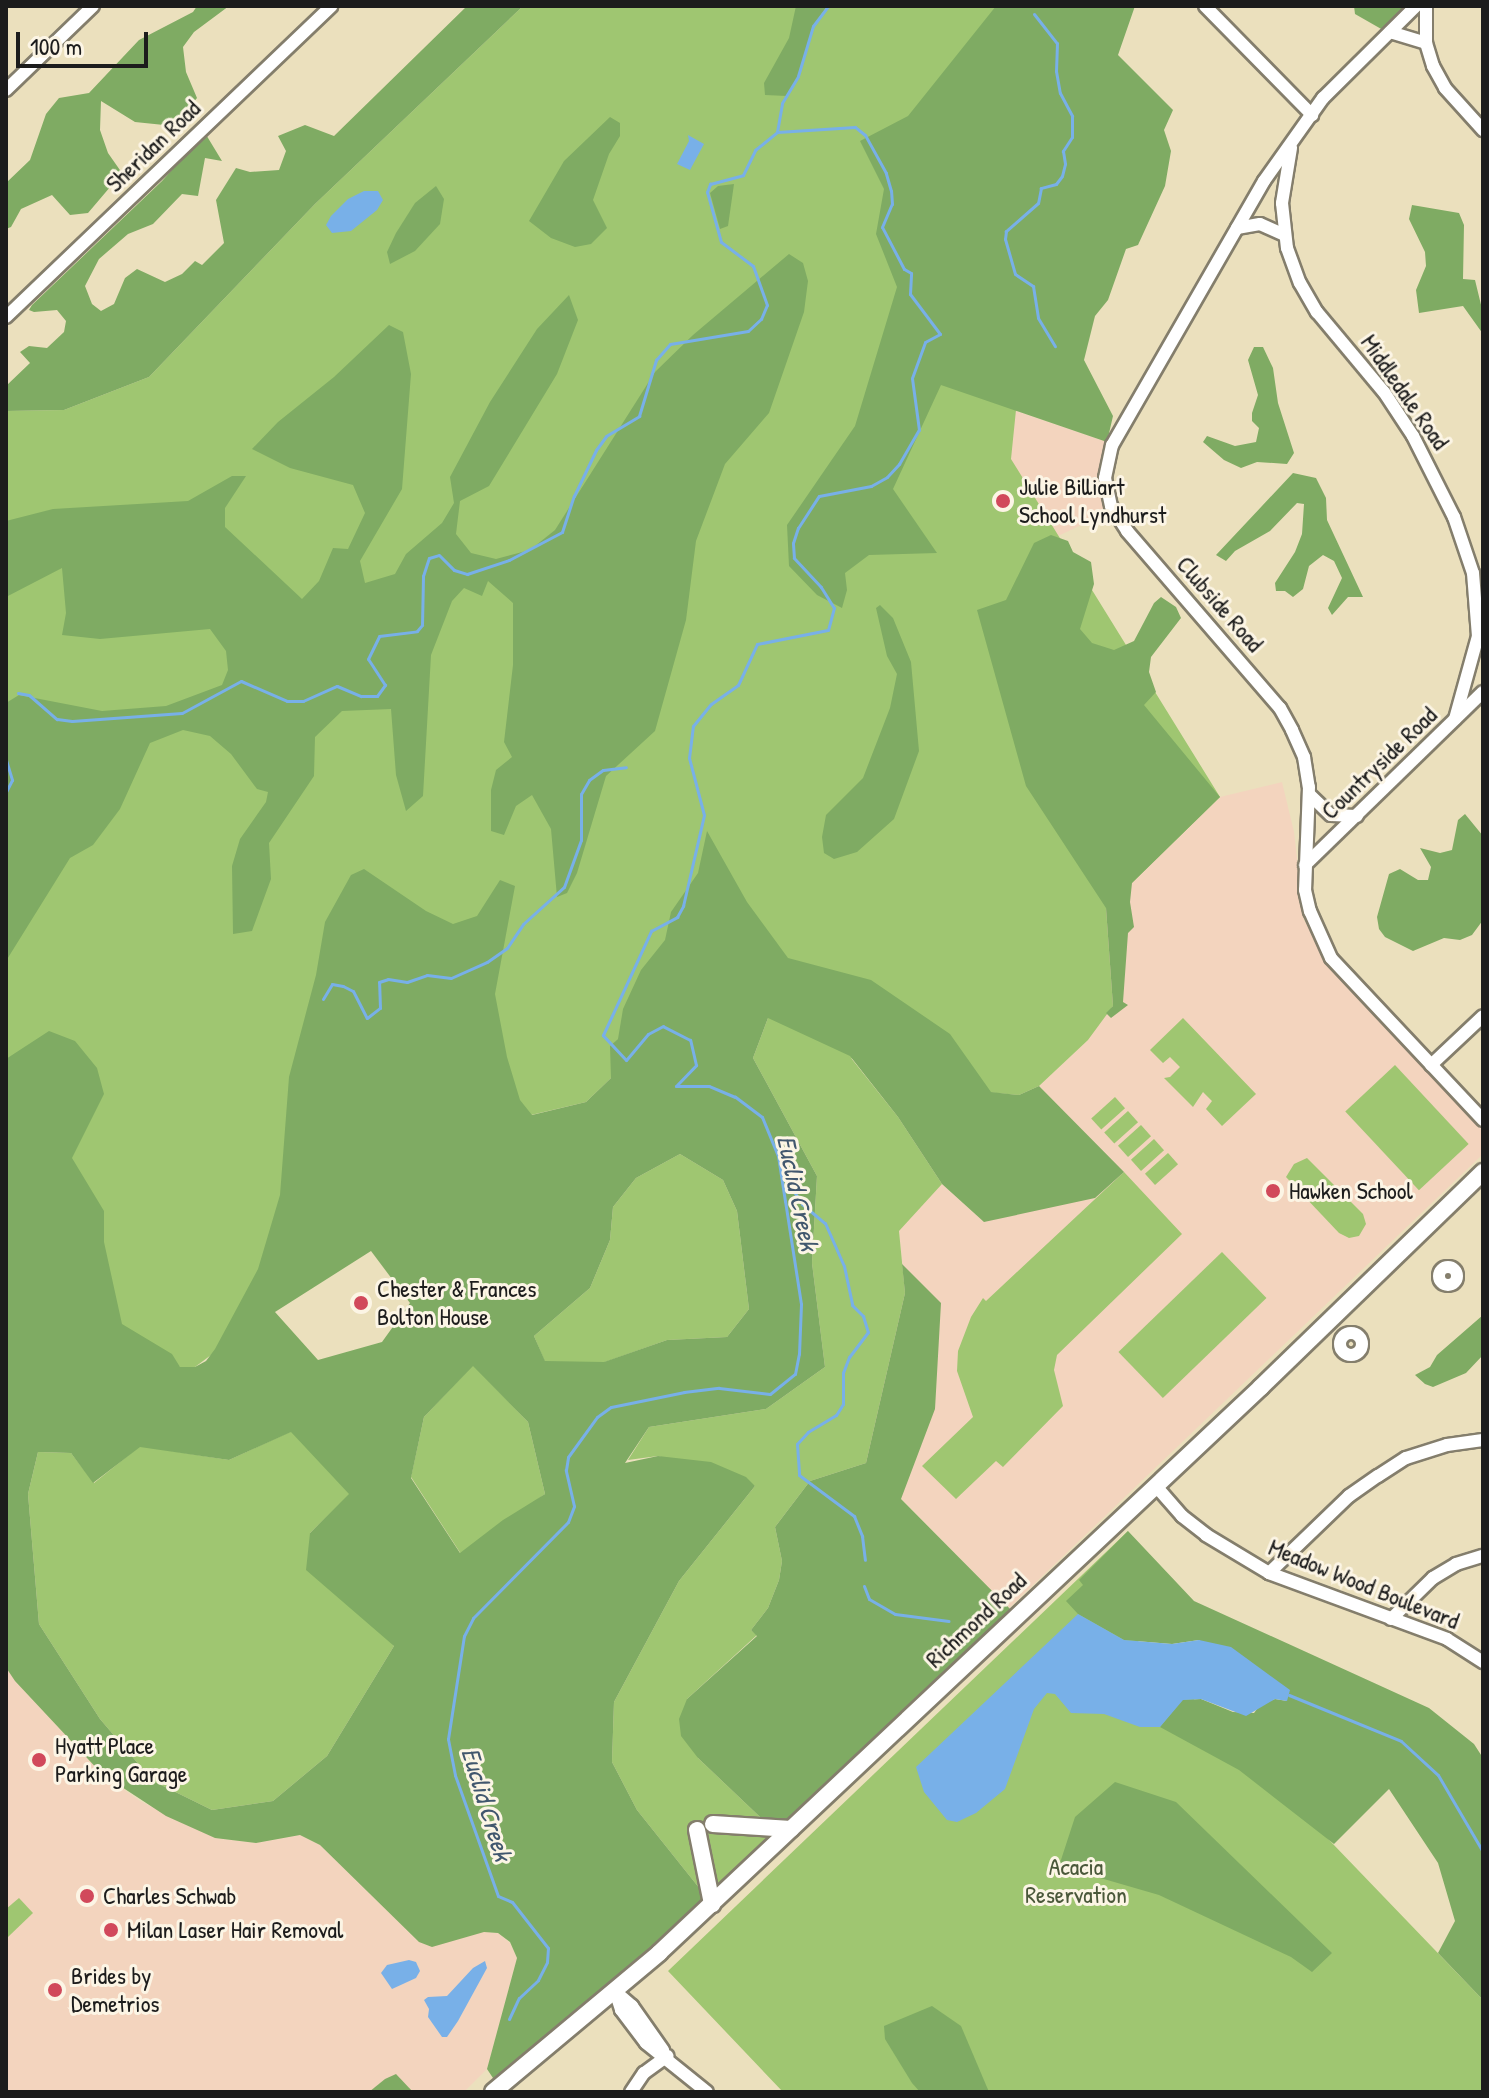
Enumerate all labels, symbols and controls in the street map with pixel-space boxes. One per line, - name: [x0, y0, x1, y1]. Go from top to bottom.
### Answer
- scale bar: [20, 16, 152, 66]
- text: 100 m: [30, 30, 82, 62]
- street label: Sheridan Road: [100, 94, 206, 198]
- street label: Middledale Road: [1355, 329, 1455, 455]
- place label: Julie Billiart School Lyndhurst: [1019, 473, 1166, 529]
- marker: Julie Billiart School Lyndhurst: [994, 492, 1012, 510]
- street label: Clubside Road: [1171, 550, 1269, 658]
- street label: Countryside Road: [1315, 701, 1443, 825]
- water label: Euclid Creek: [771, 1133, 825, 1253]
- place label: Hawken School: [1289, 1177, 1413, 1205]
- marker: Hawken School: [1264, 1182, 1282, 1200]
- place label: Chester & Frances Bolton House: [377, 1275, 536, 1331]
- marker: Chester & Frances Bolton House: [352, 1294, 370, 1312]
- street label: Meadow Wood Boulevard: [1265, 1533, 1463, 1635]
- street label: Richmond Road: [920, 1566, 1032, 1674]
- place label: Hyatt Place Parking Garage: [55, 1732, 187, 1788]
- water label: Euclid Creek: [455, 1744, 519, 1864]
- marker: Hyatt Place Parking Garage: [30, 1751, 48, 1769]
- park label: Acacia Reservation: [1025, 1853, 1127, 1909]
- place label: Charles Schwab: [103, 1882, 236, 1910]
- marker: Charles Schwab: [78, 1887, 96, 1905]
- place label: Milan Laser Hair Removal: [127, 1916, 343, 1944]
- marker: Milan Laser Hair Removal: [102, 1921, 120, 1939]
- place label: Brides by Demetrios: [71, 1962, 160, 2018]
- marker: Brides by Demetrios: [46, 1981, 64, 1999]

